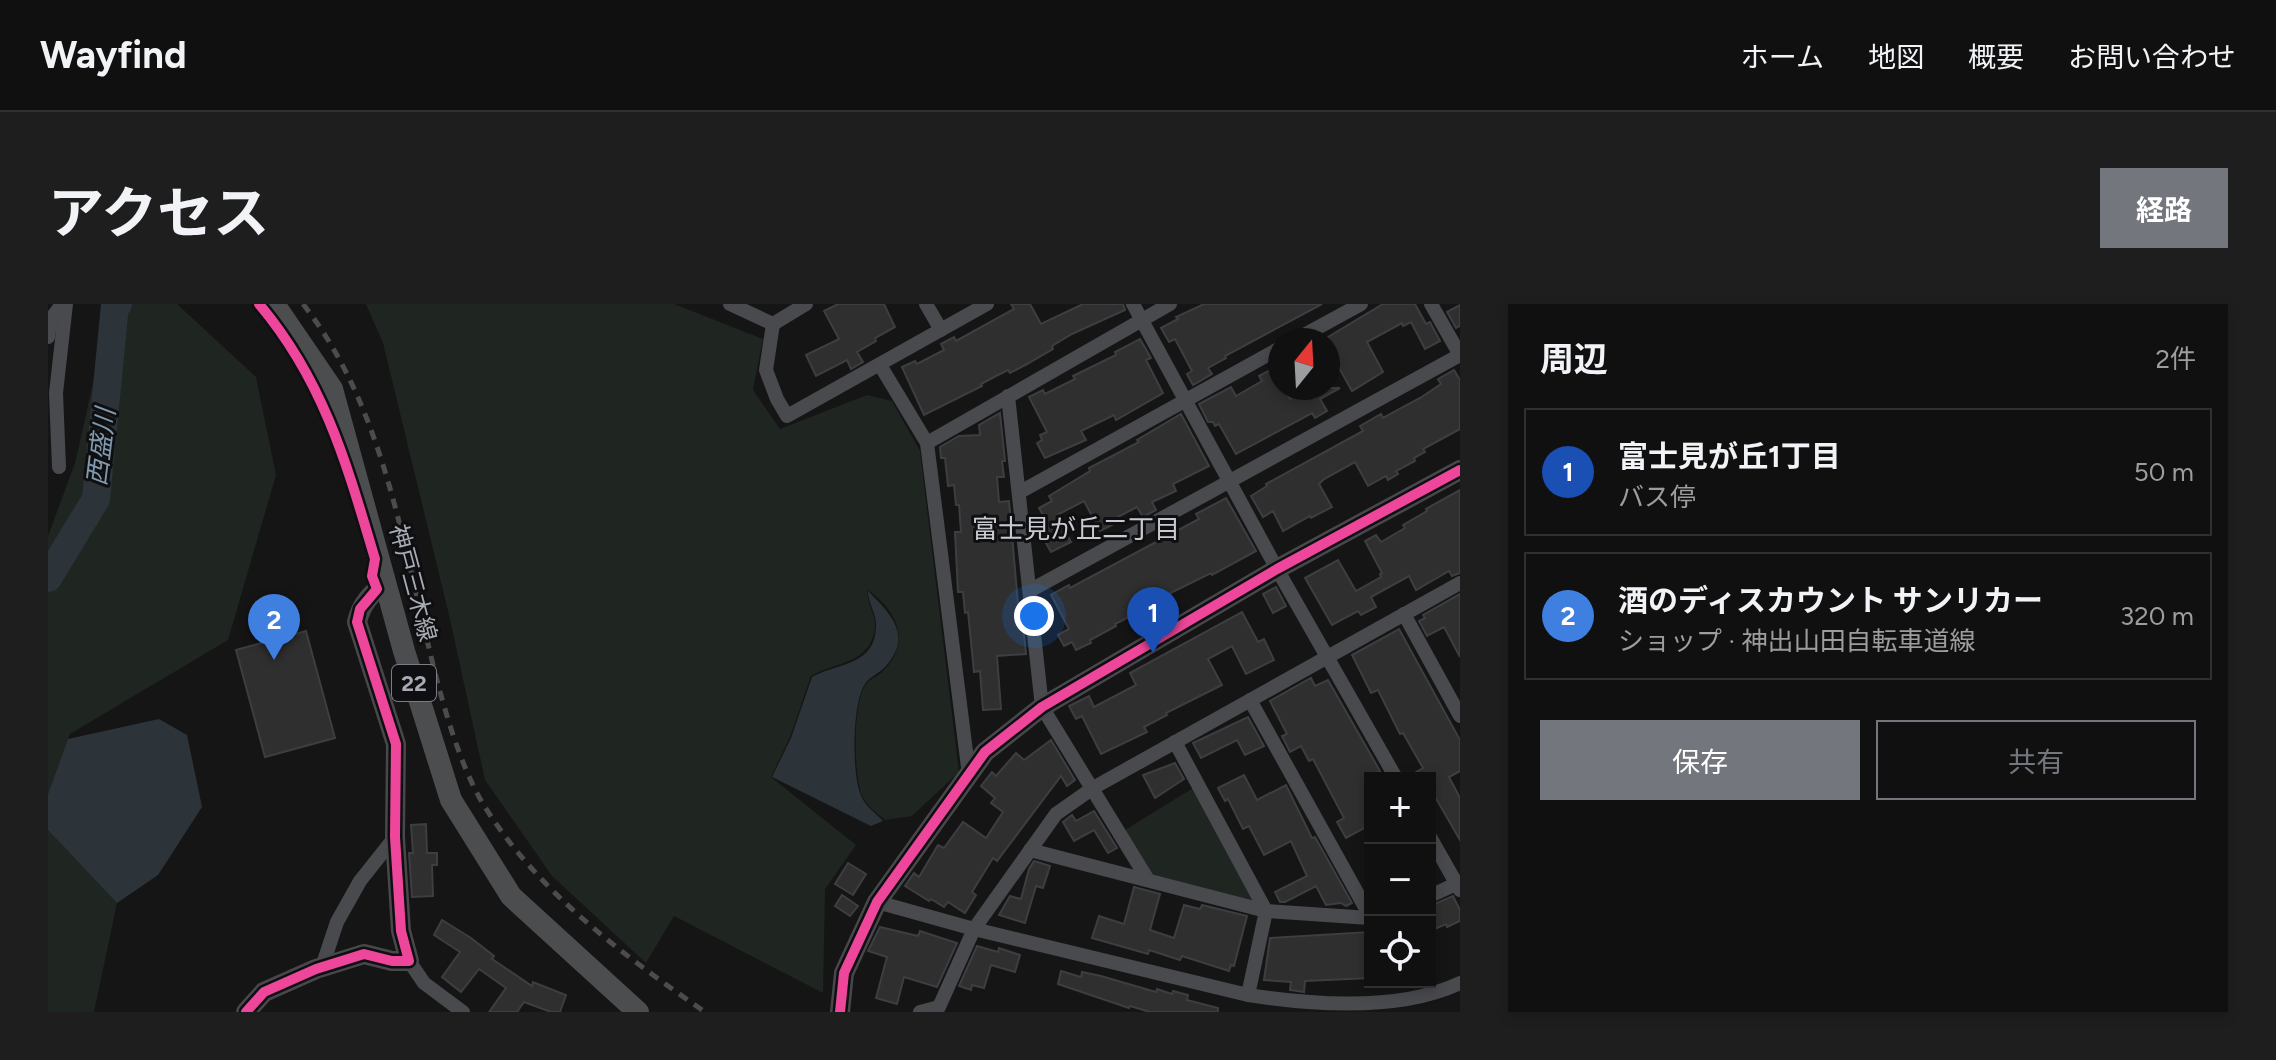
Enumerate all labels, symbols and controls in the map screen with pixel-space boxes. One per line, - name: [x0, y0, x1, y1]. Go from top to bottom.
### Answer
- text: Wayfind: [40, 32, 187, 78]
- text: ホーム: [1741, 40, 1824, 74]
- text: 地図: [1868, 40, 1924, 74]
- text: 概要: [1968, 40, 2024, 74]
- text: お問い合わせ: [2068, 40, 2236, 74]
- button: 経路: [2100, 168, 2228, 248]
- text: アクセス: [48, 180, 269, 247]
- north arrow: [1268, 328, 1340, 400]
- text: 周辺: [1540, 339, 1608, 380]
- text: 2件: [2155, 343, 2196, 375]
- water label: 西盛川: [80, 403, 122, 488]
- text: 富士見が丘1丁目: [1618, 438, 1841, 475]
- text: 1: [1563, 456, 1573, 488]
- text: 50 m: [2134, 456, 2194, 488]
- text: バス停: [1618, 481, 1696, 513]
- district label: 富士見が丘二丁目: [972, 513, 1180, 545]
- street label: 神戸三木線: [384, 521, 443, 645]
- text: 酒のディスカウント サンリカー: [1618, 582, 2043, 619]
- pin: 1: [1127, 587, 1179, 653]
- pin: 2: [248, 594, 300, 660]
- your location: [1014, 596, 1054, 636]
- text: 2: [1560, 600, 1576, 632]
- text: 320 m: [2120, 600, 2194, 632]
- text: ショップ · 神出山田自転車道線: [1618, 625, 1975, 657]
- road number: 22: [392, 665, 436, 701]
- button: 保存: [1540, 720, 1860, 800]
- button: 共有: [1876, 720, 2196, 800]
- map controls: [1364, 772, 1436, 988]
- button: +: [1364, 772, 1436, 844]
- button: −: [1364, 844, 1436, 916]
- button: locate: [1364, 916, 1436, 988]

